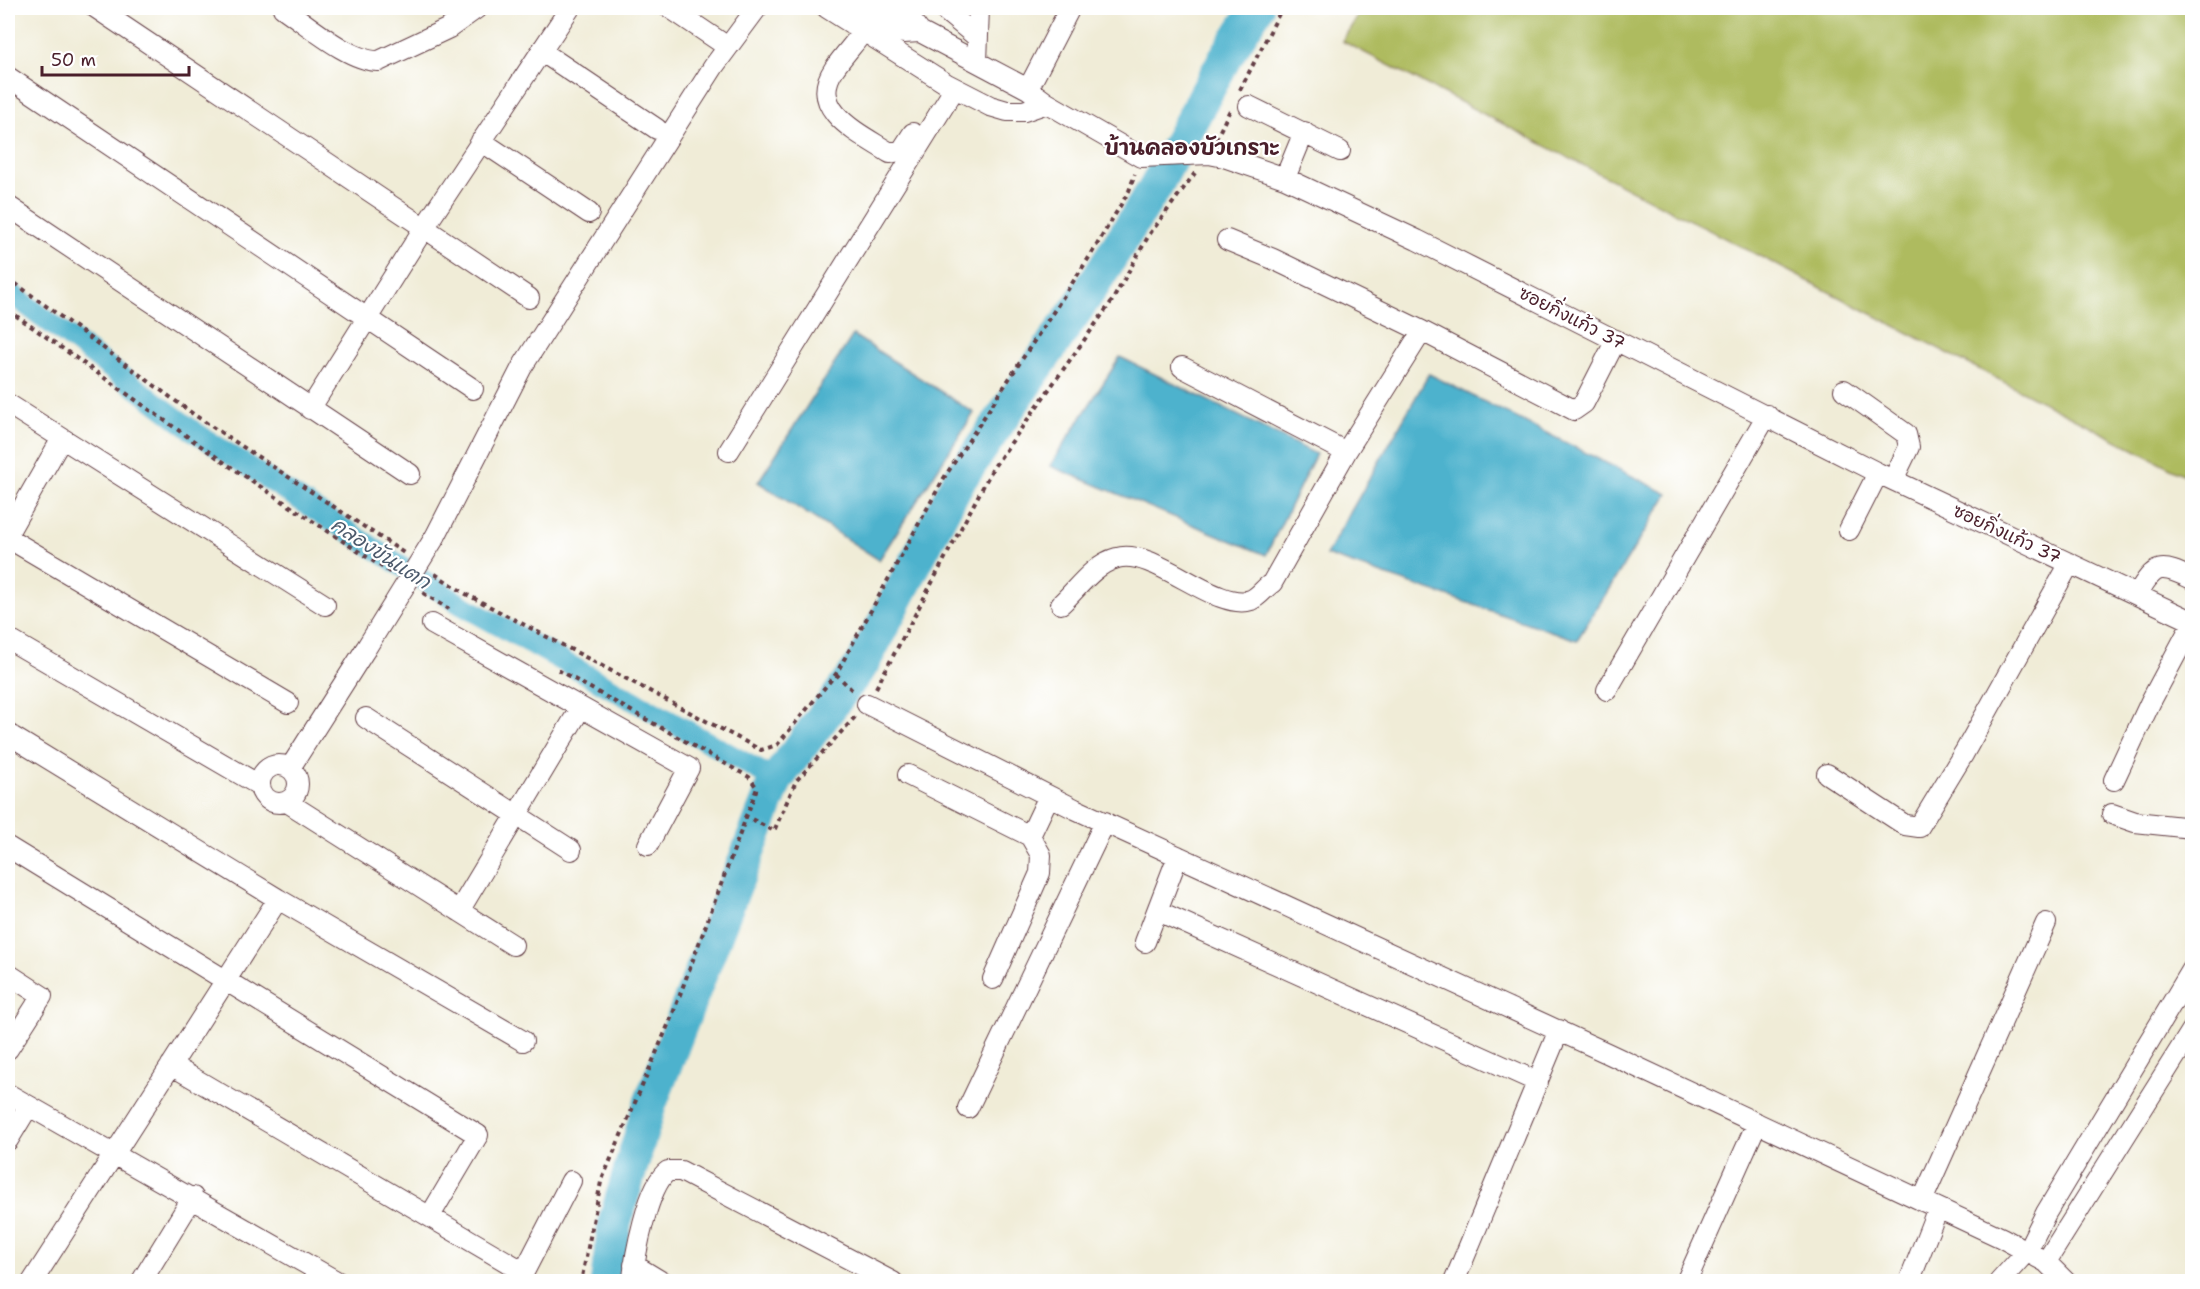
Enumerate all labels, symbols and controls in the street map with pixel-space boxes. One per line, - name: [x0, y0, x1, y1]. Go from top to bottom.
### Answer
- scale bar: [42, 39, 189, 77]
- text: 50 m: [51, 48, 96, 72]
- district label: บ้านคลองบัวเกราะ: [1104, 134, 1280, 162]
- street label: ซอยกิ่งแก้ว 37: [1514, 276, 1632, 355]
- street label: ซอยกิ่งแก้ว 37: [1949, 494, 2067, 570]
- water label: คลองขันแตก: [327, 511, 436, 595]

